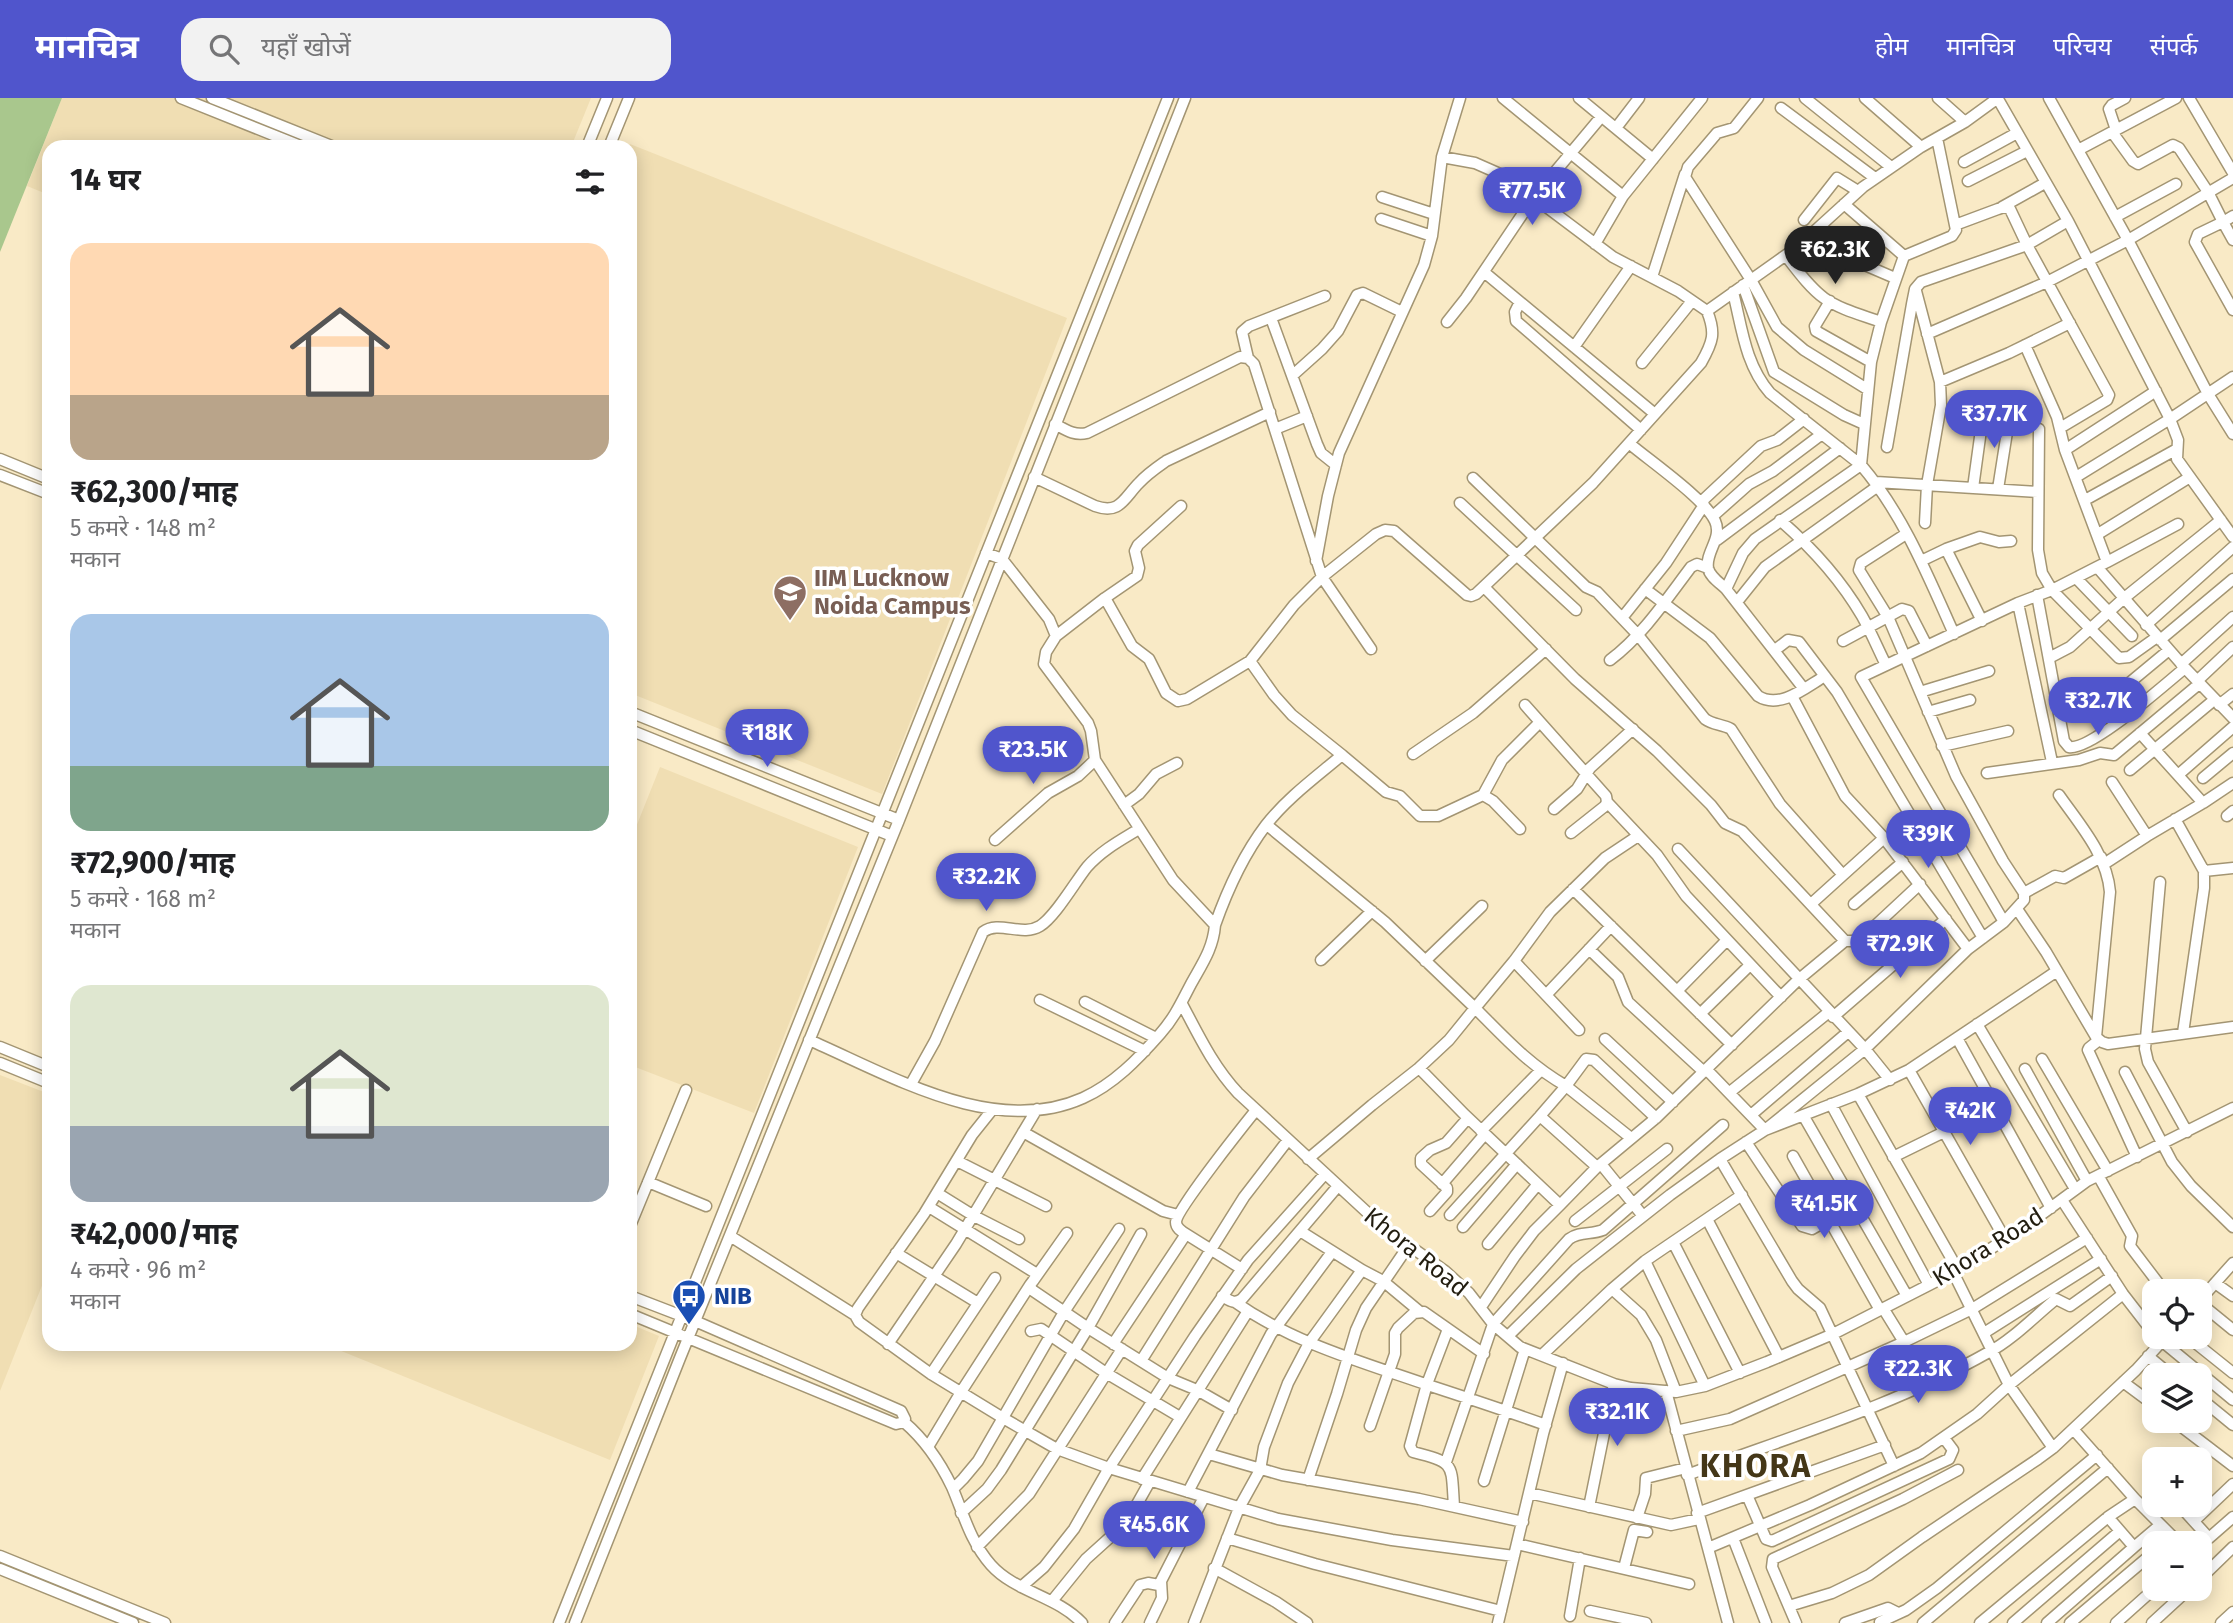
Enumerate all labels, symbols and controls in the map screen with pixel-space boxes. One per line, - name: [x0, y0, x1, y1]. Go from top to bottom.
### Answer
- search box: [181, 18, 671, 81]
- text: मानचित्र: [35, 27, 139, 67]
- icon: search: [205, 30, 243, 68]
- text: यहाँ खोजें: [261, 32, 351, 63]
- text: होम: [1875, 33, 1908, 61]
- text: मानचित्र: [1946, 33, 2015, 61]
- text: परिचय: [2053, 33, 2112, 61]
- text: संपर्क: [2150, 33, 2198, 61]
- text: 14 घर: [70, 162, 141, 198]
- icon: filters: [571, 163, 609, 201]
- pin: ₹77.5K: [1475, 167, 1589, 227]
- text: ₹77.5K: [1499, 176, 1565, 204]
- pin: ₹62.3K: [1778, 226, 1892, 286]
- text: ₹62.3K: [1800, 235, 1870, 263]
- icon: home: [277, 289, 403, 415]
- pin: ₹37.7K: [1937, 390, 2051, 450]
- text: ₹37.7K: [1961, 399, 2027, 427]
- text: ₹62,300/माह: [70, 474, 238, 510]
- text: 5 कमरे · 148 m²: [70, 514, 216, 542]
- text: मकान: [70, 545, 120, 573]
- place label: IIM Lucknow Noida Campus: [814, 564, 971, 620]
- school or university icon: IIM Lucknow Noida Campus: [771, 573, 809, 622]
- icon: home: [277, 660, 403, 786]
- pin: ₹32.7K: [2041, 678, 2155, 737]
- text: ₹32.7K: [2065, 686, 2131, 714]
- pin: ₹18K: [726, 710, 808, 769]
- text: ₹18K: [741, 718, 793, 746]
- pin: ₹23.5K: [976, 726, 1090, 786]
- text: ₹23.5K: [999, 735, 1067, 763]
- pin: ₹39K: [1887, 810, 1969, 870]
- text: ₹39K: [1902, 819, 1954, 847]
- text: ₹72,900/माह: [70, 845, 235, 881]
- pin: ₹32.2K: [929, 854, 1043, 913]
- text: ₹32.2K: [952, 862, 1020, 890]
- text: 5 कमरे · 168 m²: [70, 885, 216, 913]
- text: मकान: [70, 916, 120, 944]
- pin: ₹72.9K: [1843, 920, 1957, 980]
- text: ₹72.9K: [1866, 929, 1934, 957]
- icon: home: [277, 1031, 403, 1157]
- pin: ₹42K: [1929, 1088, 2011, 1147]
- text: ₹42K: [1945, 1096, 1996, 1124]
- pin: ₹41.5K: [1767, 1180, 1881, 1240]
- text: ₹41.5K: [1791, 1189, 1857, 1217]
- street label: Khora Road: [1358, 1202, 1474, 1302]
- street label: Khora Road: [1927, 1202, 2049, 1292]
- text: ₹42,000/माह: [70, 1216, 238, 1252]
- text: 4 कमरे · 96 m²: [70, 1256, 206, 1284]
- bus stop icon: NIB: [670, 1277, 708, 1326]
- map controls: [2142, 1279, 2212, 1601]
- button: locate: [2142, 1279, 2212, 1349]
- place label: NIB: [714, 1282, 752, 1310]
- text: मकान: [70, 1287, 120, 1315]
- pin: ₹22.3K: [1861, 1346, 1975, 1405]
- text: ₹22.3K: [1884, 1354, 1952, 1382]
- button: layers: [2142, 1363, 2212, 1433]
- pin: ₹32.1K: [1560, 1388, 1674, 1448]
- text: ₹32.1K: [1585, 1397, 1649, 1425]
- district label: KHORA: [1700, 1447, 1812, 1485]
- button: +: [2142, 1447, 2212, 1517]
- pin: ₹45.6K: [1097, 1502, 1211, 1561]
- text: ₹45.6K: [1119, 1510, 1189, 1538]
- button: −: [2142, 1531, 2212, 1601]

